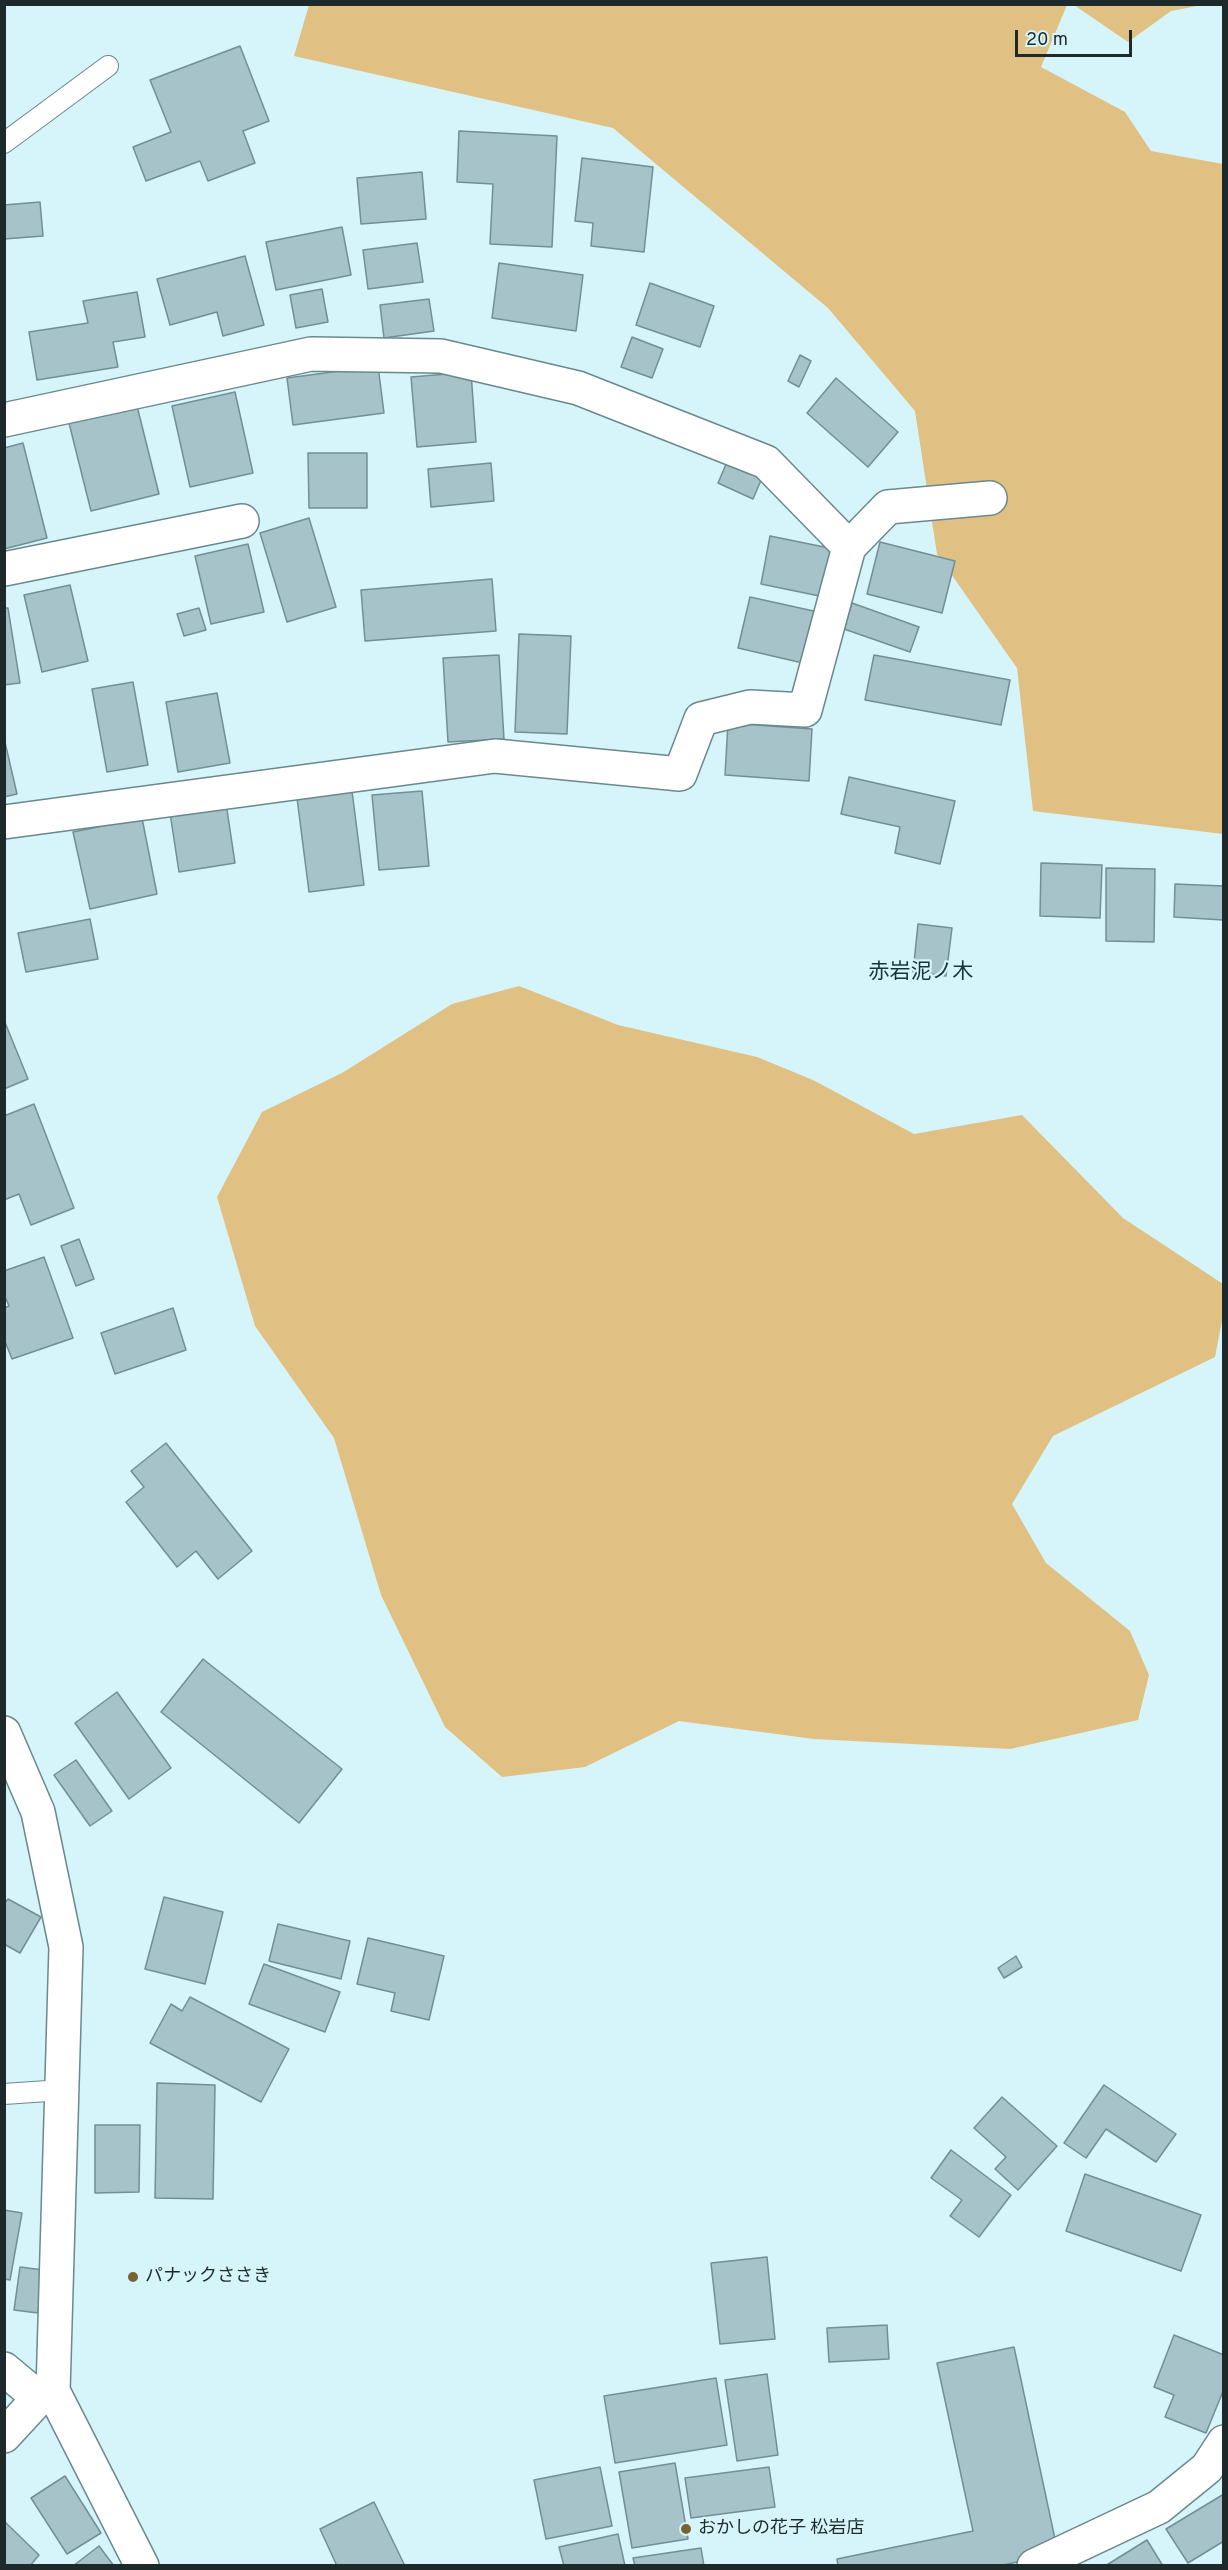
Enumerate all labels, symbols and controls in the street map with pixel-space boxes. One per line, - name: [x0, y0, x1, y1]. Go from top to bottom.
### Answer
- scale bar: [1018, 18, 1135, 56]
- text: 20 m: [1026, 29, 1068, 52]
- district label: 赤岩泥ノ木: [869, 961, 973, 987]
- place label: パナックささき: [145, 2266, 271, 2288]
- marker: パナックささき: [126, 2270, 140, 2284]
- place label: おかしの花子 松岩店: [698, 2518, 864, 2540]
- marker: おかしの花子 松岩店: [679, 2522, 693, 2536]

